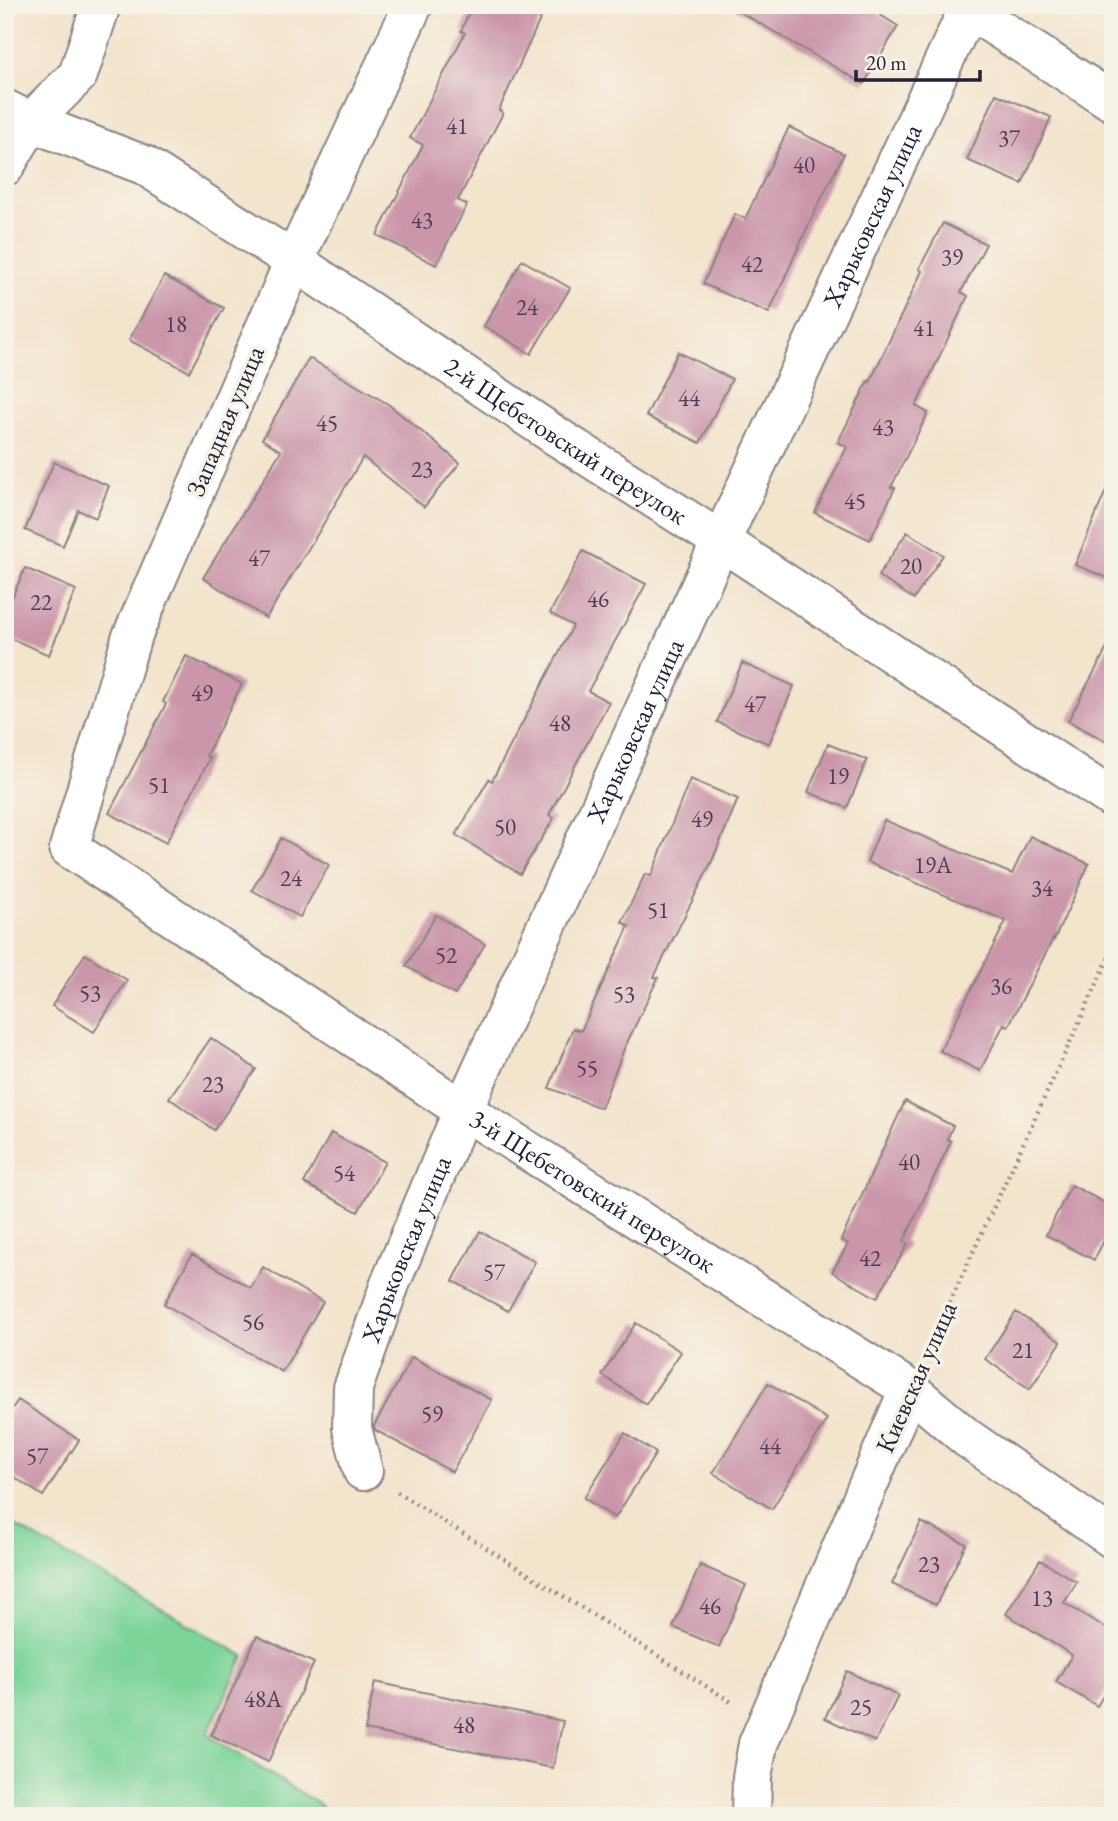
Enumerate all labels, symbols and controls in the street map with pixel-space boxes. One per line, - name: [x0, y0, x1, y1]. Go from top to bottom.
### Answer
- scale bar: [856, 38, 980, 82]
- text: 20 m: [866, 49, 907, 76]
- house number: 41: [446, 111, 468, 141]
- street label: Харьковская улица: [815, 118, 930, 314]
- house number: 37: [998, 123, 1021, 153]
- house number: 40: [793, 150, 815, 180]
- house number: 43: [411, 205, 433, 235]
- house number: 39: [941, 242, 963, 272]
- house number: 42: [741, 249, 763, 279]
- house number: 24: [516, 292, 539, 322]
- house number: 18: [165, 309, 187, 339]
- house number: 41: [913, 313, 935, 343]
- street label: Западная улица: [178, 340, 272, 501]
- street label: 2-й Щебетовский переулок: [438, 349, 694, 533]
- house number: 44: [678, 383, 701, 413]
- house number: 45: [316, 408, 338, 438]
- house number: 43: [872, 412, 894, 442]
- house number: 23: [411, 454, 433, 484]
- house number: 45: [844, 486, 866, 516]
- house number: 47: [248, 543, 271, 573]
- house number: 20: [900, 551, 922, 581]
- house number: 46: [587, 584, 609, 614]
- house number: 22: [30, 587, 52, 617]
- street label: Харьковская улица: [578, 633, 692, 829]
- house number: 49: [191, 678, 213, 708]
- house number: 47: [744, 689, 767, 719]
- house number: 48: [549, 708, 571, 738]
- house number: 19: [827, 761, 849, 791]
- house number: 51: [148, 770, 170, 800]
- house number: 49: [691, 804, 713, 834]
- house number: 50: [494, 812, 516, 842]
- house number: 19А: [914, 850, 953, 880]
- house number: 24: [280, 863, 303, 893]
- house number: 34: [1031, 873, 1054, 903]
- house number: 51: [647, 895, 669, 925]
- house number: 52: [435, 940, 457, 970]
- house number: 36: [990, 971, 1012, 1001]
- house number: 53: [79, 978, 101, 1008]
- house number: 53: [613, 979, 635, 1009]
- house number: 55: [576, 1053, 598, 1083]
- house number: 23: [202, 1069, 224, 1099]
- street label: 3-й Щебетовский переулок: [463, 1102, 722, 1281]
- house number: 40: [898, 1147, 920, 1177]
- street label: Харьковская улица: [353, 1150, 459, 1348]
- house number: 54: [333, 1158, 356, 1188]
- house number: 42: [859, 1243, 881, 1273]
- house number: 57: [483, 1257, 506, 1287]
- street label: Киевская улица: [867, 1295, 965, 1458]
- house number: 56: [242, 1307, 264, 1337]
- house number: 21: [1012, 1335, 1034, 1365]
- house number: 59: [421, 1399, 443, 1429]
- house number: 44: [759, 1431, 782, 1461]
- house number: 57: [26, 1441, 49, 1471]
- house number: 23: [918, 1549, 940, 1579]
- house number: 13: [1031, 1583, 1053, 1613]
- house number: 46: [699, 1591, 721, 1621]
- house number: 48А: [244, 1684, 283, 1714]
- house number: 25: [850, 1692, 872, 1722]
- house number: 48: [453, 1710, 475, 1740]

